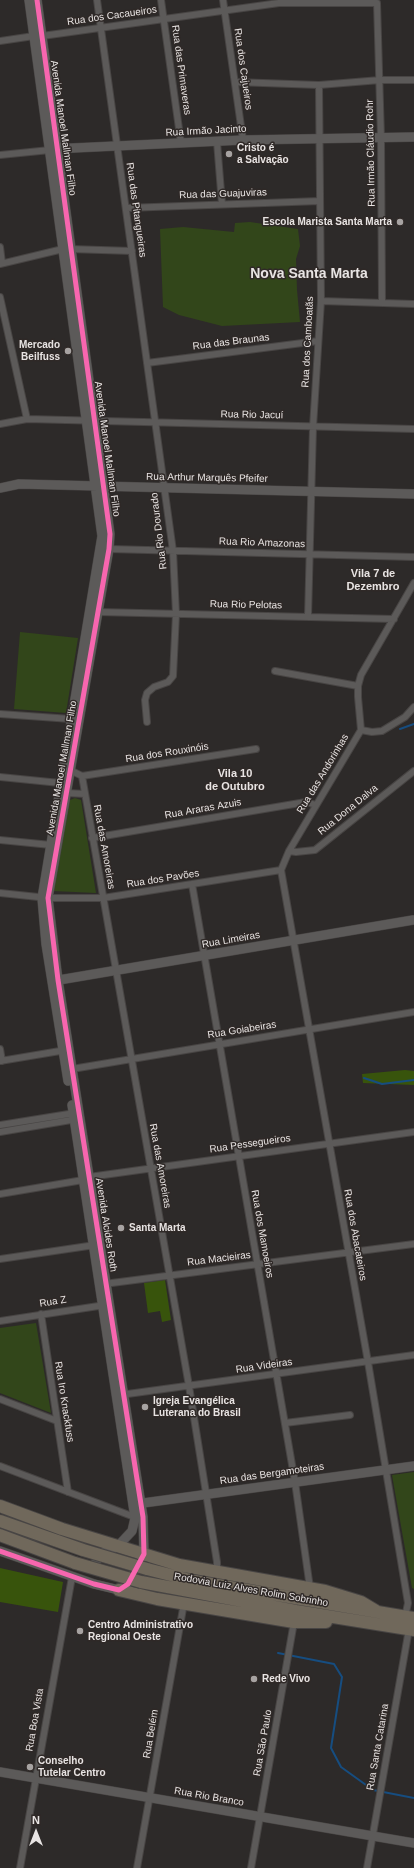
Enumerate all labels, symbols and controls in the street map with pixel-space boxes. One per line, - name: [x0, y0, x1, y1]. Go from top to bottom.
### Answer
- street label: Rua dos Cacaueiros: [66, 4, 158, 28]
- street label: Rua das Primaveras: [169, 24, 193, 116]
- street label: Rua dos Cajueiros: [231, 27, 255, 111]
- street label: Avenida Manoel Mallman Filho: [48, 60, 78, 196]
- street label: Rua Irmão Cláudio Rohr: [364, 99, 378, 207]
- street label: Rua Irmão Jacinto: [165, 123, 247, 139]
- place label: Cristo é a Salvação: [237, 142, 289, 166]
- marker: Cristo é a Salvação: [224, 149, 234, 159]
- street label: Rua das Pitangueiras: [123, 162, 149, 258]
- street label: Rua das Guajuviras: [179, 186, 267, 202]
- place label: Escola Marista Santa Marta: [263, 216, 392, 228]
- marker: Escola Marista Santa Marta: [395, 217, 405, 227]
- district label: Nova Santa Marta: [250, 266, 368, 282]
- street label: Rua dos Camboatãs: [300, 296, 316, 388]
- street label: Rua das Braunas: [192, 331, 270, 353]
- place label: Mercado Beilfuss: [19, 339, 60, 362]
- marker: Mercado Beilfuss: [63, 346, 73, 356]
- street label: Avenida Manoel Mallman Filho: [92, 381, 122, 517]
- street label: Rua Rio Jacuí: [220, 408, 284, 422]
- street label: Rua Arthur Marquês Pfeifer: [146, 471, 268, 485]
- street label: Rua Rio Dourado: [148, 492, 170, 570]
- street label: Rua Rio Amazonas: [219, 536, 305, 550]
- district label: Vila 7 de Dezembro: [346, 567, 400, 593]
- street label: Rua Rio Pelotas: [210, 598, 282, 612]
- street label: Avenida Manoel Mallman Filho: [44, 700, 80, 836]
- street label: Rua das Andorinhas: [295, 732, 351, 816]
- street label: Rua dos Rouxinóis: [125, 741, 209, 765]
- district label: Vila 10 de Outubro: [205, 767, 265, 793]
- street label: Rua Dona Dalva: [316, 782, 380, 838]
- street label: Rua Araras Azuis: [164, 796, 242, 822]
- street label: Rua das Amoreiras: [91, 804, 117, 890]
- street label: Rua dos Pavões: [126, 867, 200, 891]
- street label: Rua Limeiras: [201, 929, 261, 951]
- street label: Rua Goiabeiras: [207, 1019, 277, 1041]
- street label: Rua das Amoreiras: [147, 1123, 173, 1209]
- street label: Rua Pessegueiros: [209, 1132, 291, 1156]
- street label: Avenida Alcides Roth: [93, 1177, 119, 1273]
- street label: Rua dos Abacateiros: [341, 1188, 369, 1282]
- street label: Rua dos Mamoeiros: [248, 1189, 276, 1279]
- place label: Santa Marta: [129, 1222, 186, 1234]
- marker: Santa Marta: [116, 1223, 126, 1233]
- street label: Rua Macieiras: [187, 1249, 251, 1269]
- street label: Rua Z: [39, 1294, 67, 1310]
- street label: Rua Videiras: [235, 1356, 293, 1376]
- street label: Rua Iro Knackfuss: [52, 1361, 76, 1443]
- place label: Igreja Evangélica Luterana do Brasil: [153, 1395, 241, 1418]
- marker: Igreja Evangélica Luterana do Brasil: [140, 1402, 150, 1412]
- street label: Rua das Bergamoteiras: [219, 1461, 325, 1487]
- street label: Rodovia Luiz Alves Rolim Sobrinho: [173, 1571, 329, 1609]
- place label: Centro Administrativo Regional Oeste: [88, 1619, 193, 1642]
- marker: Centro Administrativo Regional Oeste: [75, 1626, 85, 1636]
- place label: Rede Vivo: [262, 1673, 310, 1685]
- marker: Rede Vivo: [249, 1674, 259, 1684]
- street label: Rua Boa Vista: [24, 1688, 46, 1752]
- street label: Rua Santa Catarina: [364, 1703, 392, 1791]
- street label: Rua Belém: [141, 1709, 161, 1759]
- street label: Rua São Paulo: [251, 1709, 275, 1777]
- place label: Conselho Tutelar Centro: [38, 1755, 106, 1778]
- marker: Conselho Tutelar Centro: [25, 1762, 35, 1772]
- street label: Rua Rio Branco: [173, 1785, 245, 1809]
- north arrow: [16, 1812, 56, 1852]
- text: N: [32, 1814, 40, 1826]

